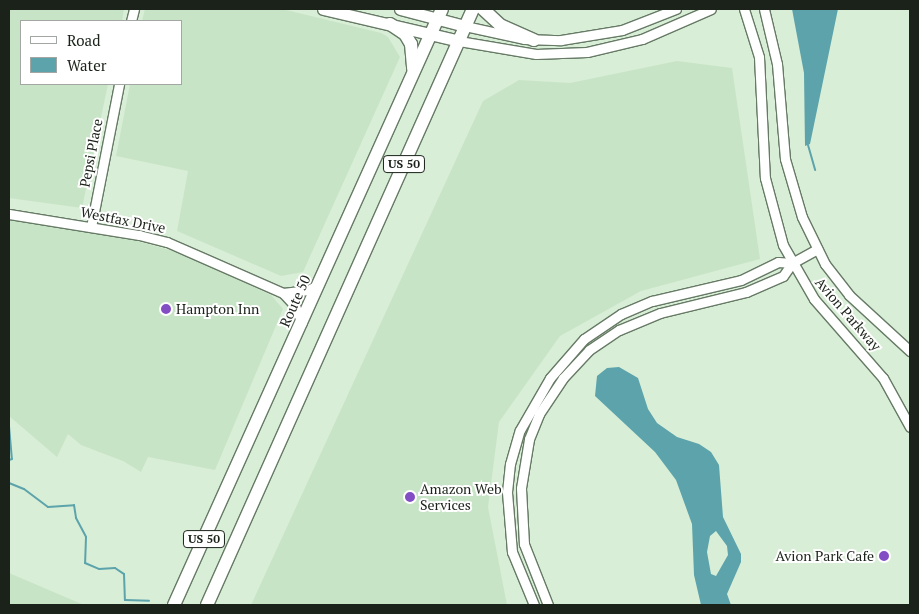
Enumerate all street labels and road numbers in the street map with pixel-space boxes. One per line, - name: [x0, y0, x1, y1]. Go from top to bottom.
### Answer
- street label: Pepsi Place: [76, 117, 106, 189]
- road number: US 50: [383, 154, 425, 173]
- street label: Westfax Drive: [79, 204, 167, 236]
- street label: Route 50: [276, 272, 314, 330]
- street label: Avion Parkway: [812, 274, 884, 354]
- road number: US 50: [183, 530, 225, 548]

